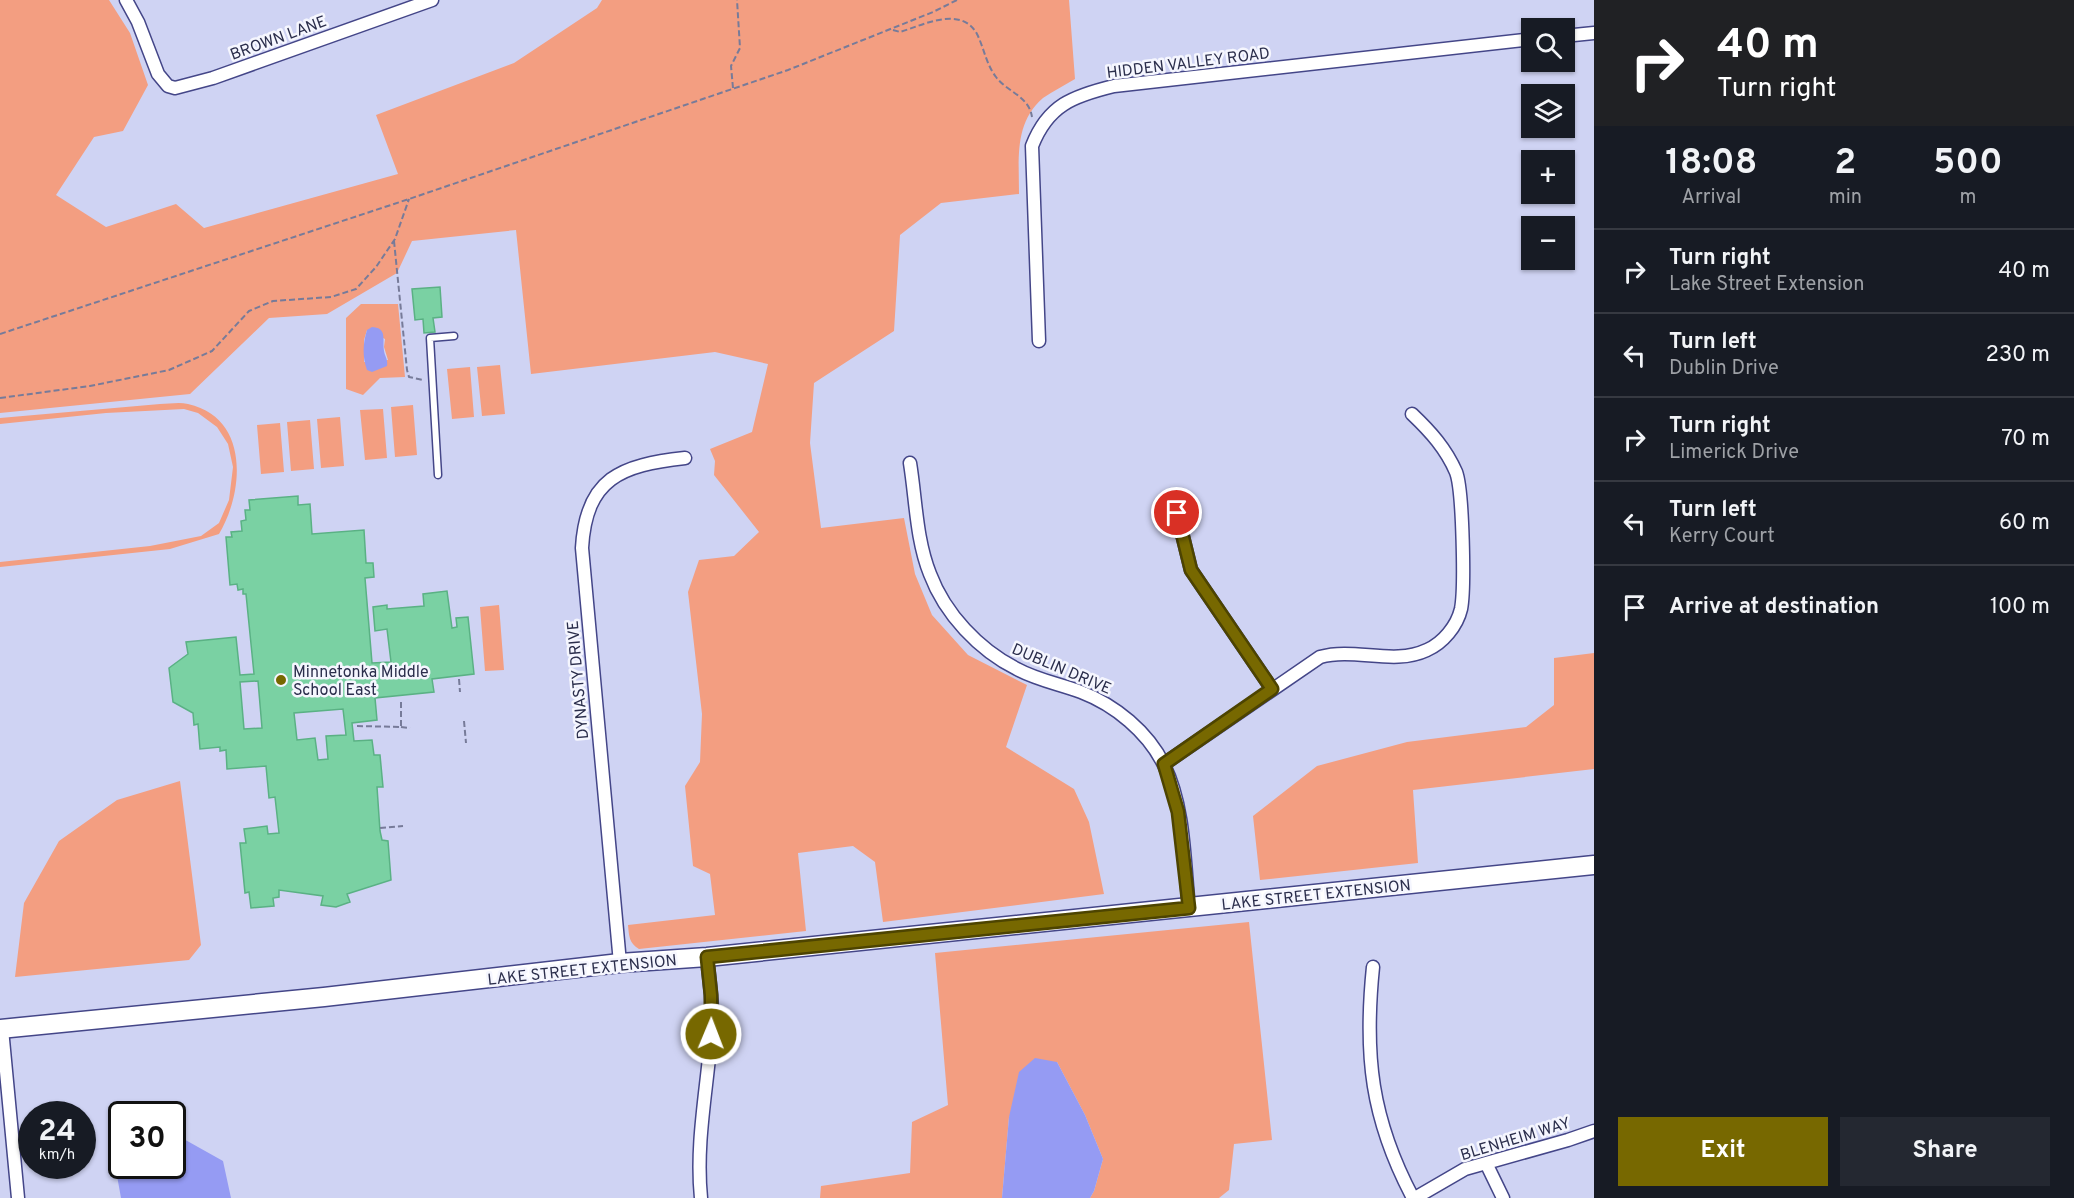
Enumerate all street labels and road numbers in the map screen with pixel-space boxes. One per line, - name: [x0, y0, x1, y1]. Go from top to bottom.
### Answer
- street label: BROWN LANE: [228, 12, 330, 66]
- street label: HIDDEN VALLEY ROAD: [1105, 44, 1271, 84]
- street label: DYNASTY DRIVE: [564, 620, 594, 740]
- street label: DUBLIN DRIVE: [1008, 640, 1114, 700]
- street label: LAKE STREET EXTENSION: [1220, 876, 1412, 916]
- street label: LAKE STREET EXTENSION: [486, 951, 678, 991]
- street label: BLENHEIM WAY: [1458, 1114, 1573, 1166]

